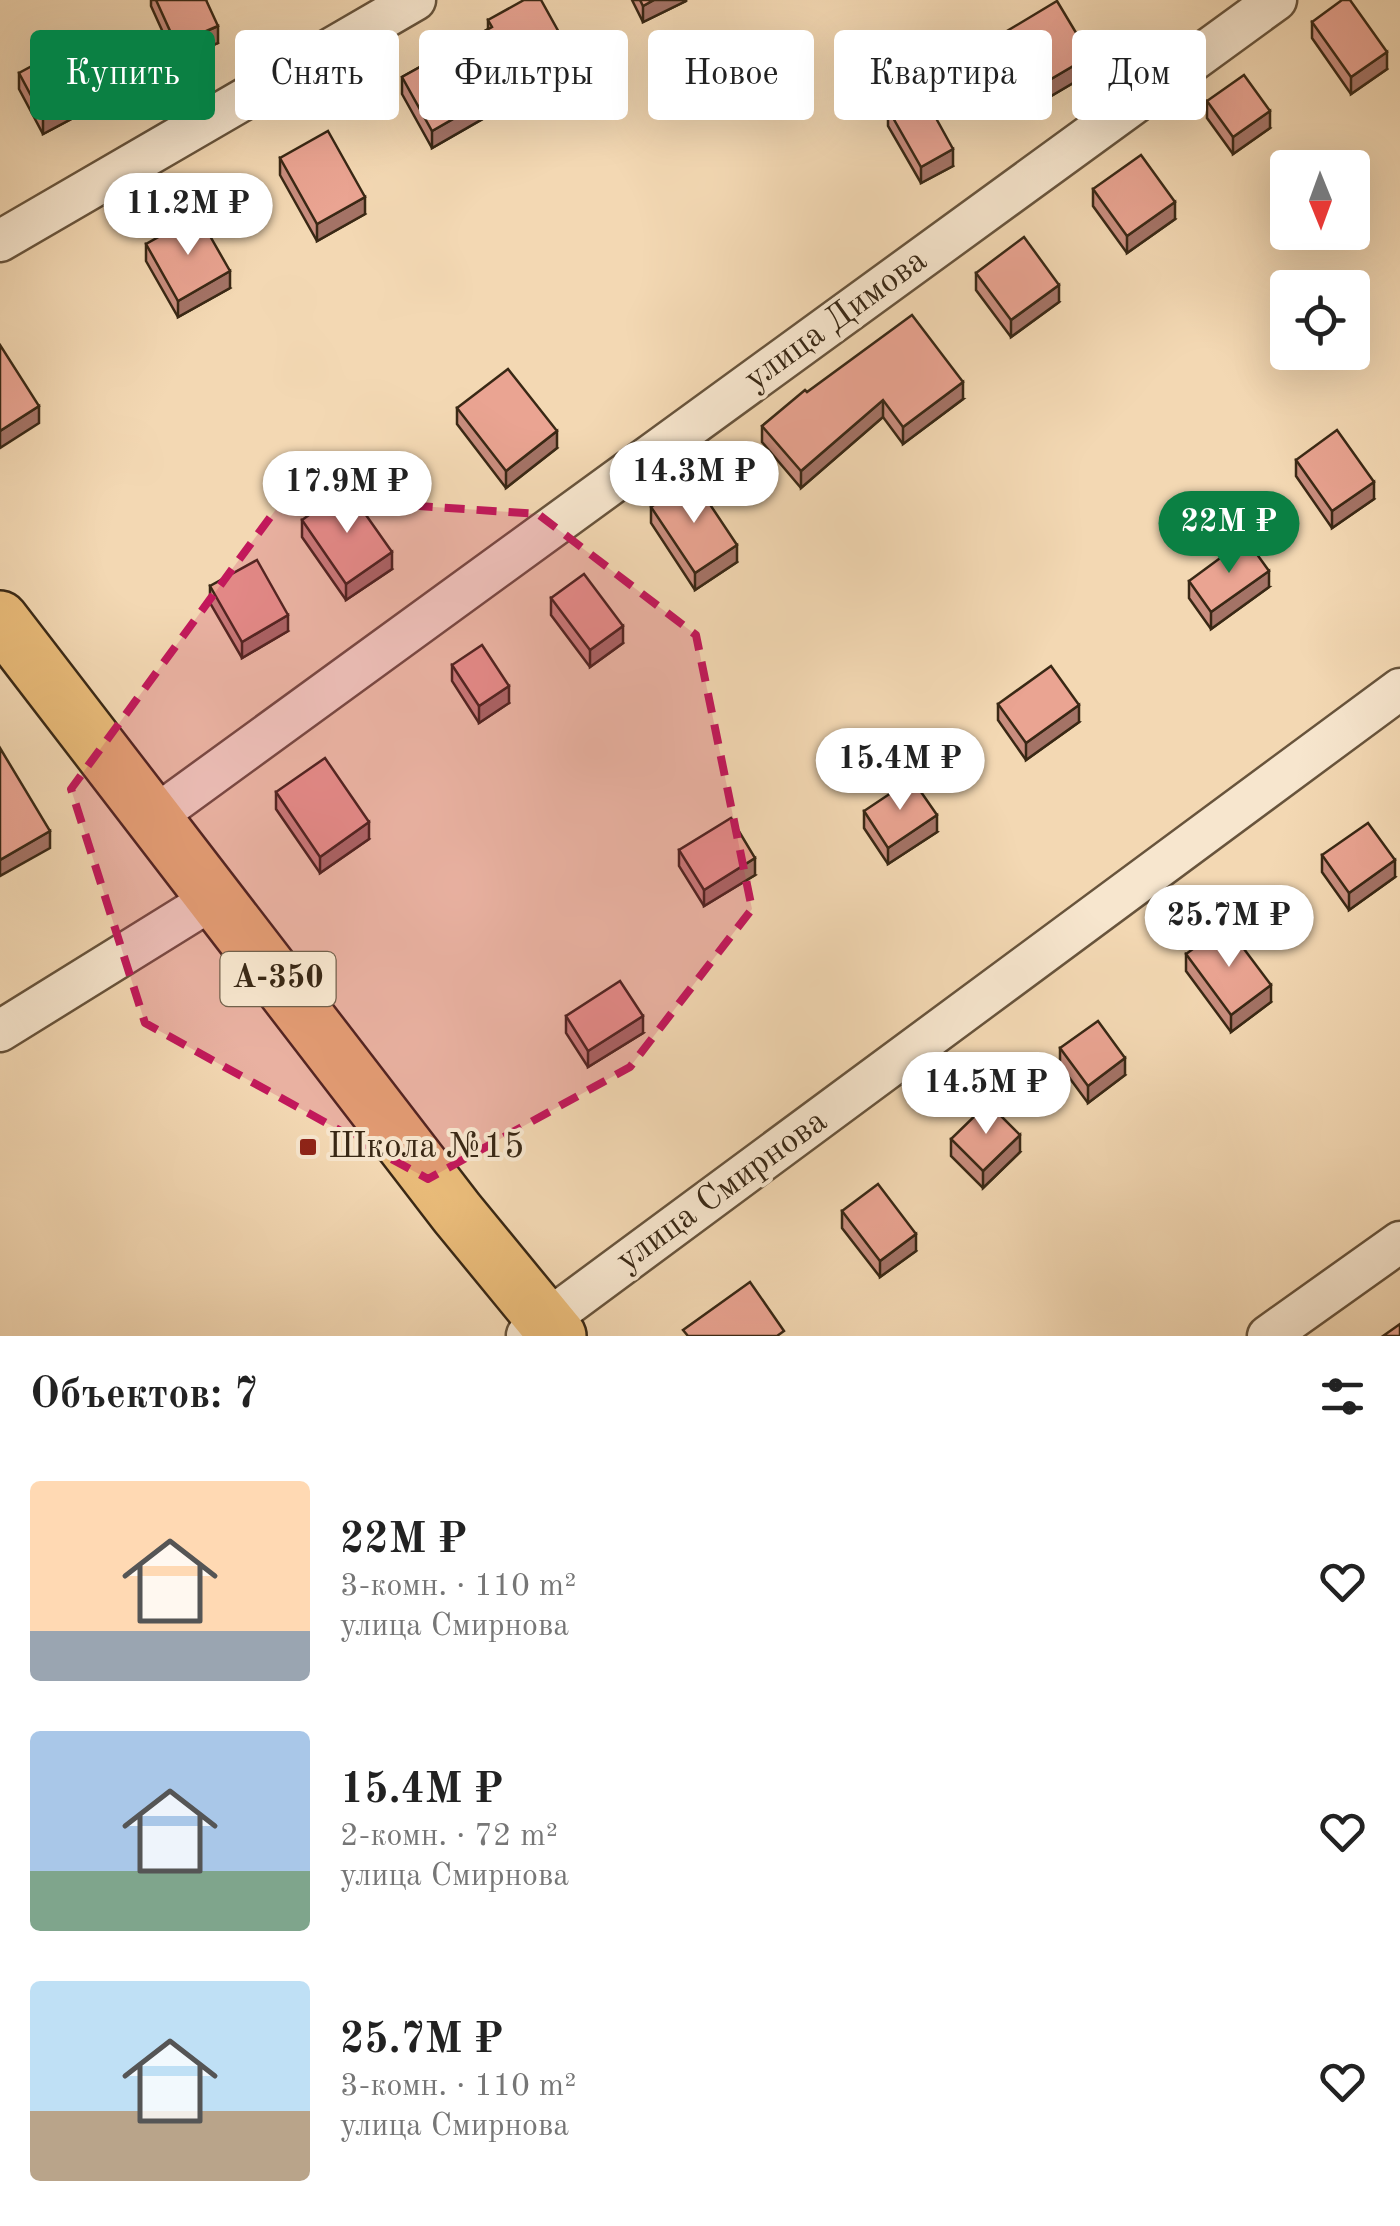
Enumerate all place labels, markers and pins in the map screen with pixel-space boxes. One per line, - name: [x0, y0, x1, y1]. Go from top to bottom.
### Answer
- pin: 11.2M ₽: [96, 173, 280, 258]
- pin: 14.3M ₽: [602, 441, 786, 526]
- pin: 17.9M ₽: [255, 451, 439, 536]
- pin: 22M ₽: [1159, 491, 1299, 576]
- pin: 15.4M ₽: [808, 728, 992, 813]
- pin: 25.7M ₽: [1137, 885, 1321, 970]
- pin: 14.5M ₽: [894, 1052, 1078, 1137]
- place label: Школа №15: [328, 1130, 524, 1165]
- marker: Школа №15: [297, 1136, 319, 1158]

